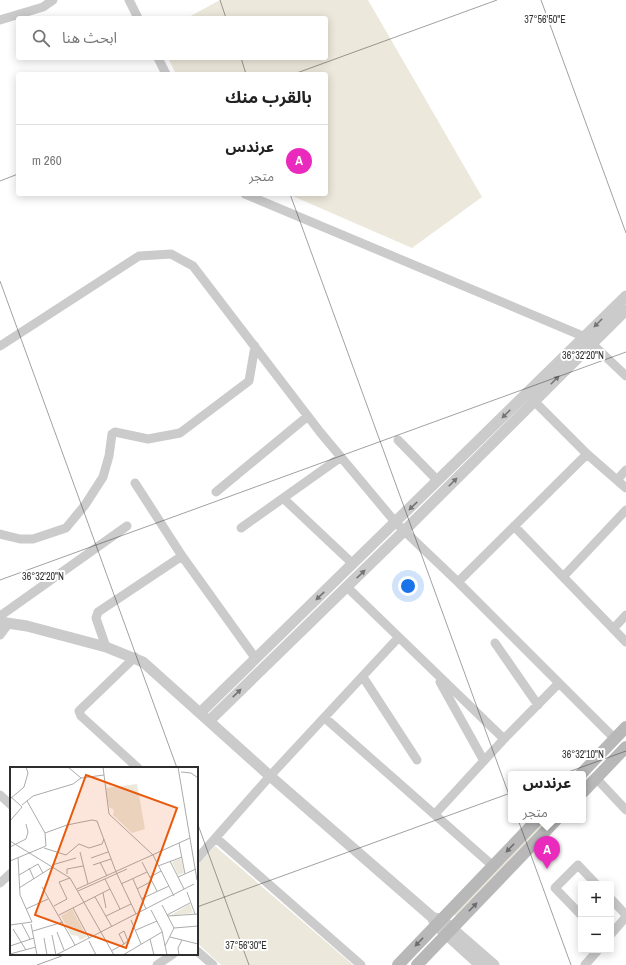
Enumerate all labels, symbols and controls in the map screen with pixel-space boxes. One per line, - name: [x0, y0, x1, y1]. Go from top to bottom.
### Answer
- text: 37°56'50"E: [524, 13, 566, 26]
- search box: [16, 16, 328, 60]
- icon: search: [30, 27, 52, 49]
- text: ابحث هنا: [62, 27, 117, 48]
- text: بالقرب منك: [225, 85, 312, 108]
- text: عرندس: [225, 136, 274, 157]
- text: 260 m: [32, 152, 62, 169]
- text: A: [295, 152, 303, 169]
- text: متجر: [249, 168, 274, 185]
- one-way arrow: [593, 318, 603, 328]
- text: 36°32'20"N: [562, 349, 604, 362]
- one-way arrow: [550, 375, 560, 385]
- one-way arrow: [501, 409, 511, 419]
- one-way arrow: [448, 477, 458, 487]
- one-way arrow: [408, 501, 418, 511]
- one-way arrow: [356, 569, 366, 578]
- text: 36°32'20"N: [22, 570, 64, 583]
- your location: [398, 576, 418, 596]
- one-way arrow: [315, 591, 325, 601]
- one-way arrow: [232, 689, 242, 698]
- text: 36°32'10"N: [562, 748, 604, 761]
- inset map: [10, 767, 198, 955]
- popup: [508, 771, 586, 823]
- text: عرندس: [523, 772, 571, 793]
- text: متجر: [523, 804, 548, 821]
- pin: A: [534, 836, 560, 869]
- one-way arrow: [505, 843, 515, 853]
- map controls: [578, 881, 614, 953]
- button: +: [578, 881, 614, 917]
- one-way arrow: [468, 902, 478, 912]
- button: −: [578, 917, 614, 953]
- one-way arrow: [415, 937, 424, 947]
- text: 37°56'30"E: [225, 939, 267, 952]

